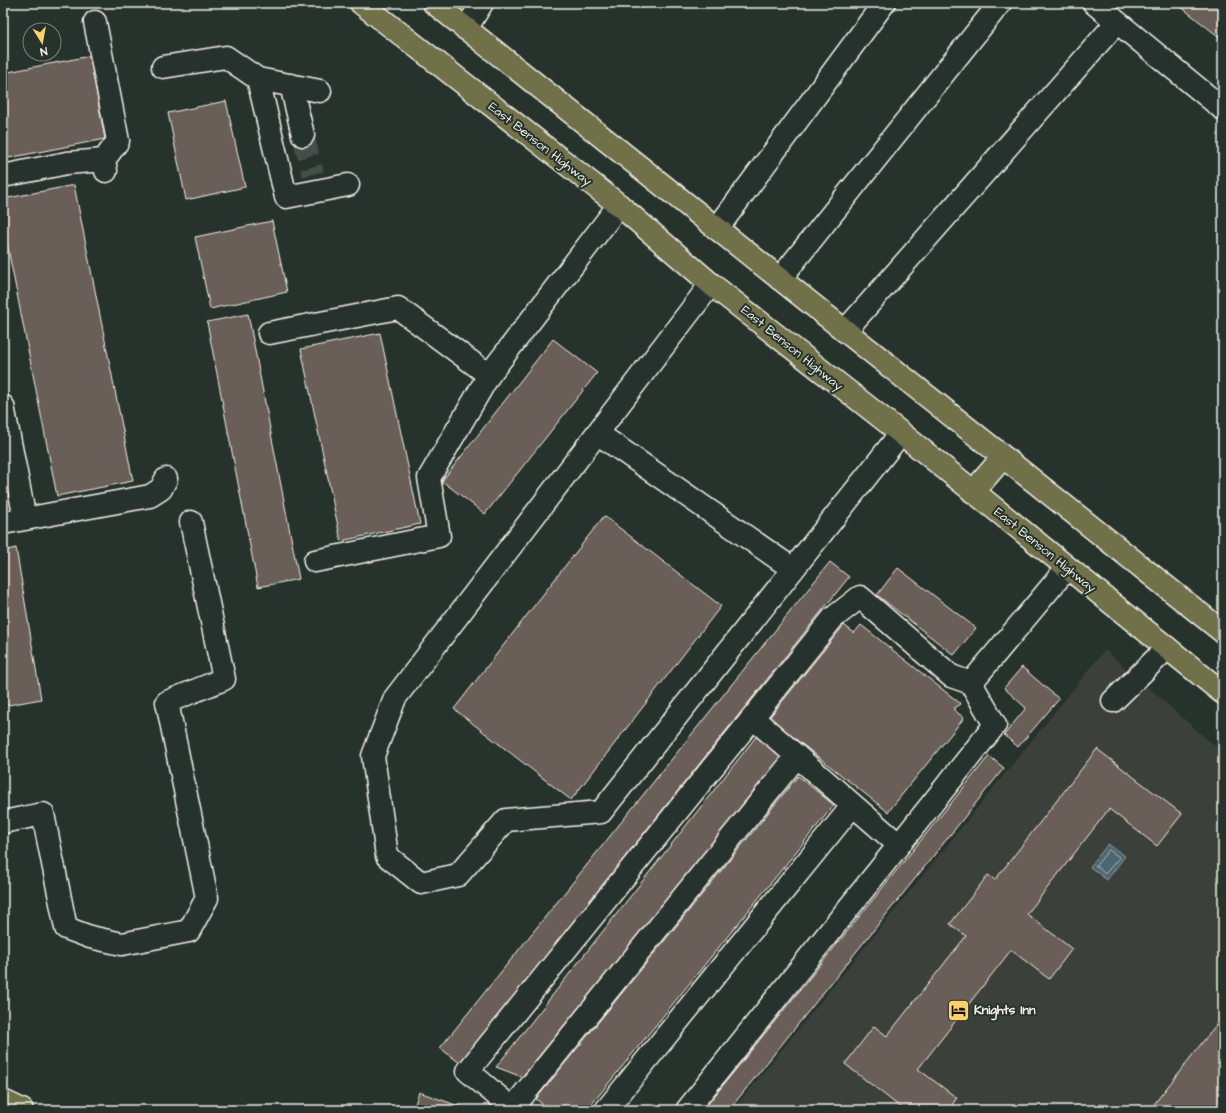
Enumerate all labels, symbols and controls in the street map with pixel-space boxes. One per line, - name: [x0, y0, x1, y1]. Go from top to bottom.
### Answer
- north arrow: [22, 22, 62, 62]
- text: N: [39, 43, 49, 59]
- street label: East Benson Highway: [484, 98, 596, 191]
- street label: East Benson Highway: [736, 301, 847, 396]
- street label: East Benson Highway: [989, 503, 1100, 598]
- hotel icon: Knights Inn: [946, 997, 972, 1023]
- place label: Knights Inn: [974, 1001, 1036, 1021]

